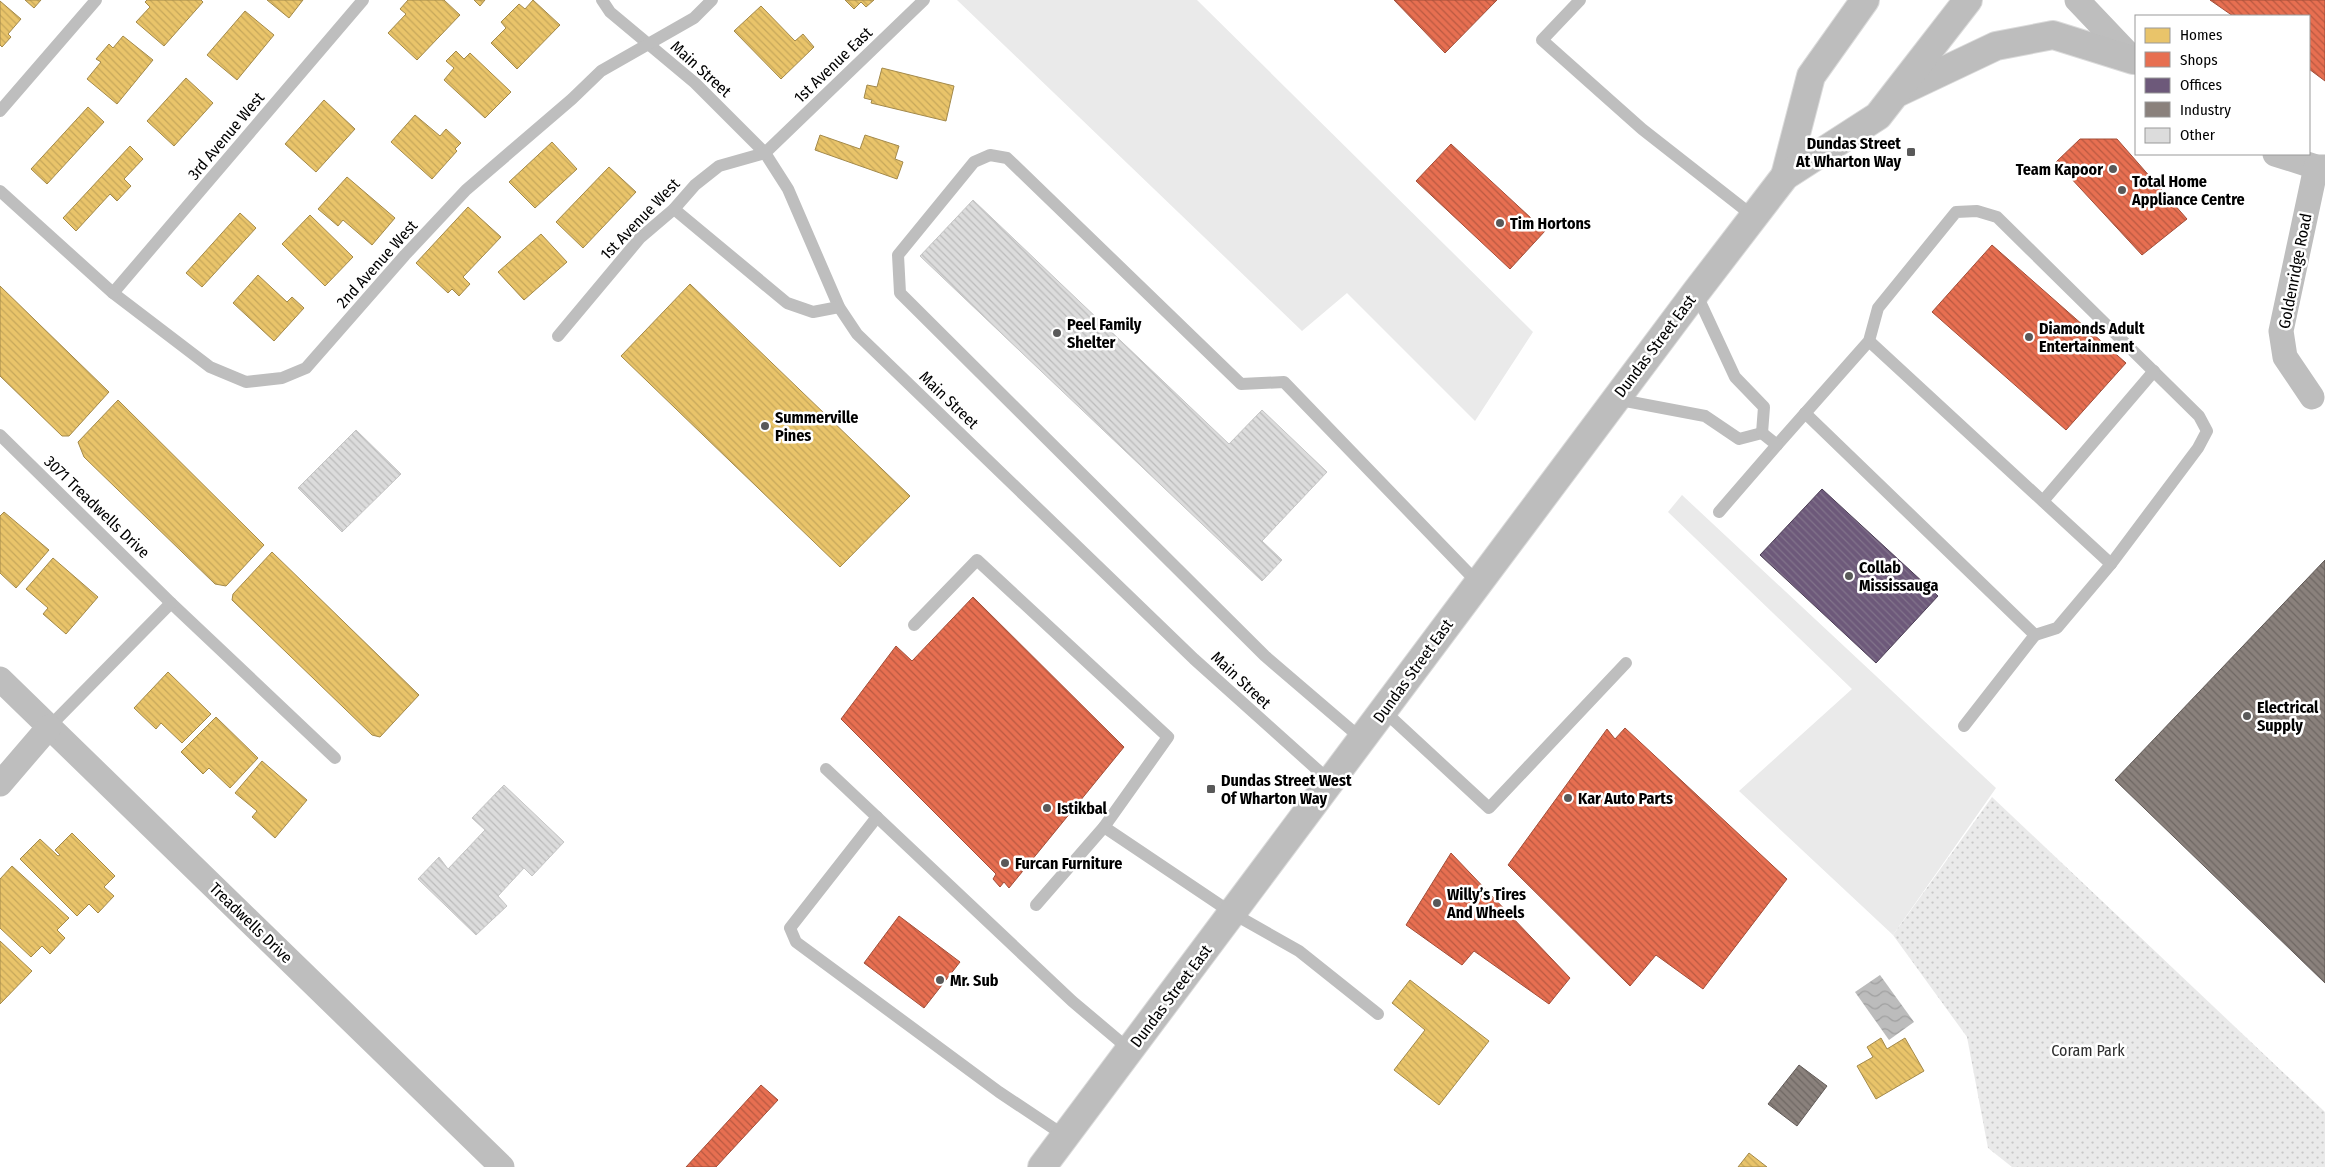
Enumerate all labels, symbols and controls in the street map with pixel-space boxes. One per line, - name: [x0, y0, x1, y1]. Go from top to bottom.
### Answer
- legend: [2135, 15, 2310, 155]
- street label: 1st Avenue East: [790, 23, 876, 107]
- text: Homes: [2180, 26, 2222, 44]
- street label: Main Street: [667, 37, 736, 102]
- text: Shops: [2180, 51, 2218, 69]
- text: Offices: [2180, 76, 2222, 94]
- street label: 3rd Avenue West: [184, 88, 269, 184]
- text: Industry: [2180, 101, 2231, 119]
- text: Other: [2180, 126, 2216, 144]
- place label: Dundas Street At Wharton Way: [1795, 134, 1901, 171]
- marker: Dundas Street At Wharton Way: [1905, 146, 1917, 158]
- place label: Team Kapoor: [2016, 160, 2103, 179]
- marker: Team Kapoor: [2107, 163, 2119, 175]
- place label: Total Home Appliance Centre: [2131, 172, 2245, 209]
- street label: 1st Avenue West: [596, 174, 684, 264]
- marker: Total Home Appliance Centre: [2116, 184, 2128, 196]
- street label: Goldenridge Road: [2275, 212, 2315, 330]
- place label: Tim Hortons: [1510, 214, 1591, 233]
- street label: 2nd Avenue West: [333, 216, 422, 312]
- marker: Tim Hortons: [1494, 217, 1506, 229]
- street label: Dundas Street East: [1610, 290, 1700, 401]
- place label: Peel Family Shelter: [1067, 315, 1142, 352]
- place label: Diamonds Adult Entertainment: [2039, 319, 2145, 356]
- marker: Peel Family Shelter: [1051, 327, 1063, 339]
- marker: Diamonds Adult Entertainment: [2023, 331, 2035, 343]
- street label: Main Street: [915, 367, 983, 433]
- place label: Summerville Pines: [775, 408, 858, 445]
- marker: Summerville Pines: [759, 420, 771, 432]
- street label: 3071 Treadwells Drive: [40, 452, 154, 562]
- place label: Collab Mississauga: [1859, 558, 1938, 595]
- marker: Collab Mississauga: [1843, 570, 1855, 582]
- street label: Dundas Street East: [1369, 615, 1457, 726]
- street label: Main Street: [1207, 648, 1275, 713]
- place label: Electrical Supply: [2257, 698, 2319, 735]
- marker: Electrical Supply: [2241, 710, 2253, 722]
- place label: Dundas Street West Of Wharton Way: [1221, 771, 1352, 808]
- marker: Dundas Street West Of Wharton Way: [1205, 783, 1217, 795]
- place label: Kar Auto Parts: [1578, 789, 1673, 808]
- marker: Kar Auto Parts: [1562, 792, 1574, 804]
- place label: Istikbal: [1057, 799, 1108, 818]
- marker: Istikbal: [1041, 802, 1053, 814]
- place label: Furcan Furniture: [1015, 854, 1122, 873]
- marker: Furcan Furniture: [999, 857, 1011, 869]
- street label: Treadwells Drive: [206, 879, 296, 967]
- place label: Willy’s Tires And Wheels: [1446, 885, 1526, 922]
- marker: Willy’s Tires And Wheels: [1431, 897, 1443, 909]
- street label: Dundas Street East: [1126, 940, 1216, 1051]
- place label: Mr. Sub: [950, 971, 999, 990]
- marker: Mr. Sub: [934, 974, 946, 986]
- park label: Coram Park: [2051, 1041, 2125, 1060]

